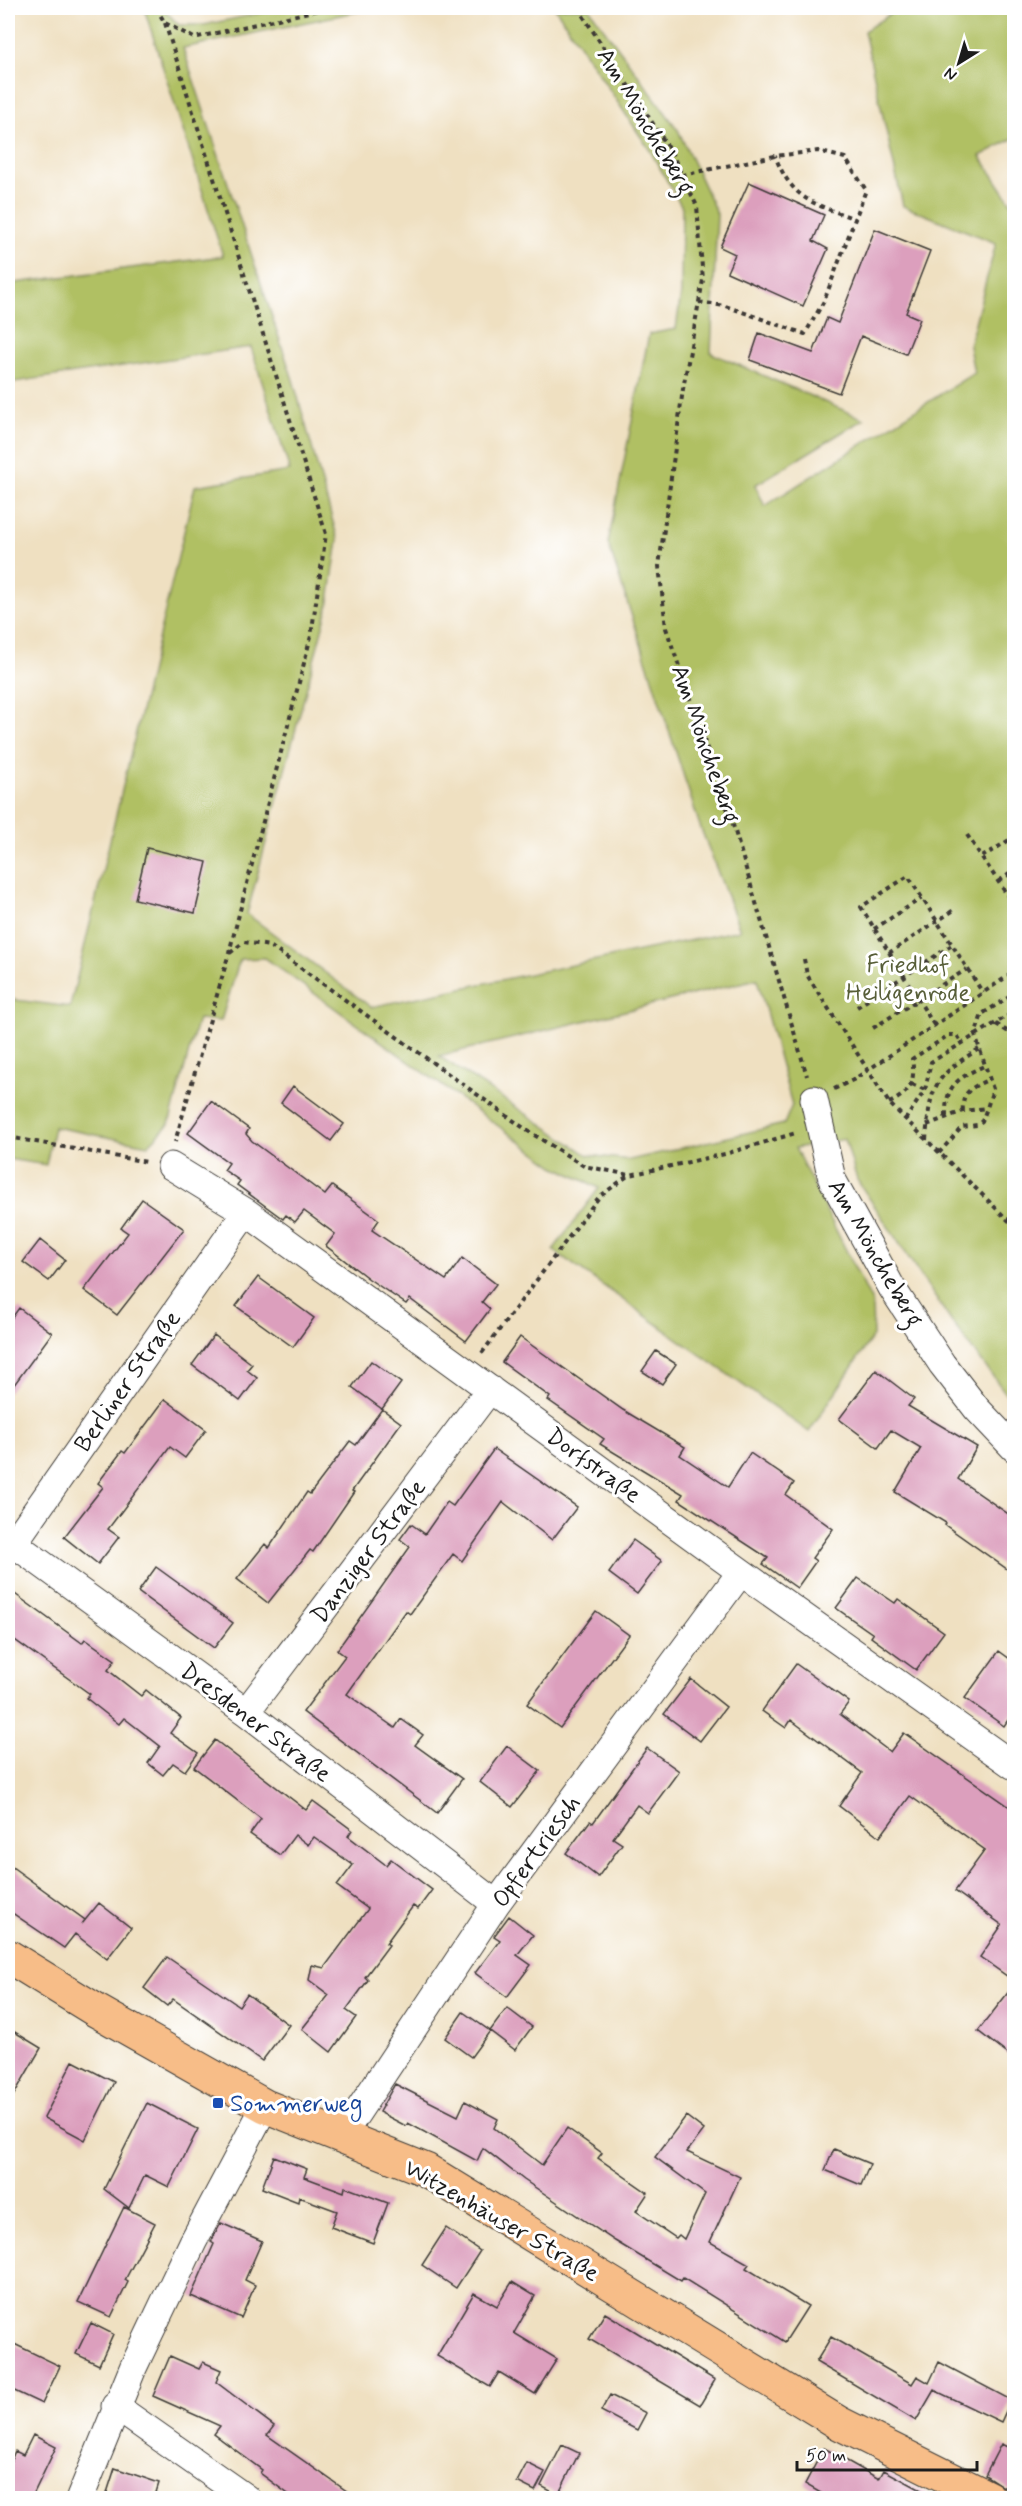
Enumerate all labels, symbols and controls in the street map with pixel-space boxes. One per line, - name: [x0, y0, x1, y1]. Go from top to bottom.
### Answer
- north arrow: [929, 33, 989, 93]
- street label: Am Möncheberg: [586, 43, 701, 202]
- text: N: [940, 62, 961, 85]
- street label: Am Möncheberg: [660, 661, 746, 829]
- park label: Friedhof Heiligenrode: [846, 950, 970, 1009]
- street label: Am Möncheberg: [817, 1174, 930, 1335]
- street label: Berliner Straße: [68, 1305, 189, 1459]
- street label: Dorfstraße: [540, 1421, 647, 1511]
- street label: Danziger Straße: [305, 1473, 434, 1630]
- street label: Dresdener Straße: [173, 1656, 337, 1790]
- street label: Opfertriesch: [486, 1790, 588, 1914]
- place label: Sommerweg: [230, 2089, 362, 2122]
- marker: Sommerweg: [211, 2096, 225, 2110]
- street label: Witzenhäuser Straße: [398, 2153, 604, 2290]
- scale bar: [797, 2434, 977, 2472]
- text: 50 m: [806, 2444, 846, 2468]

